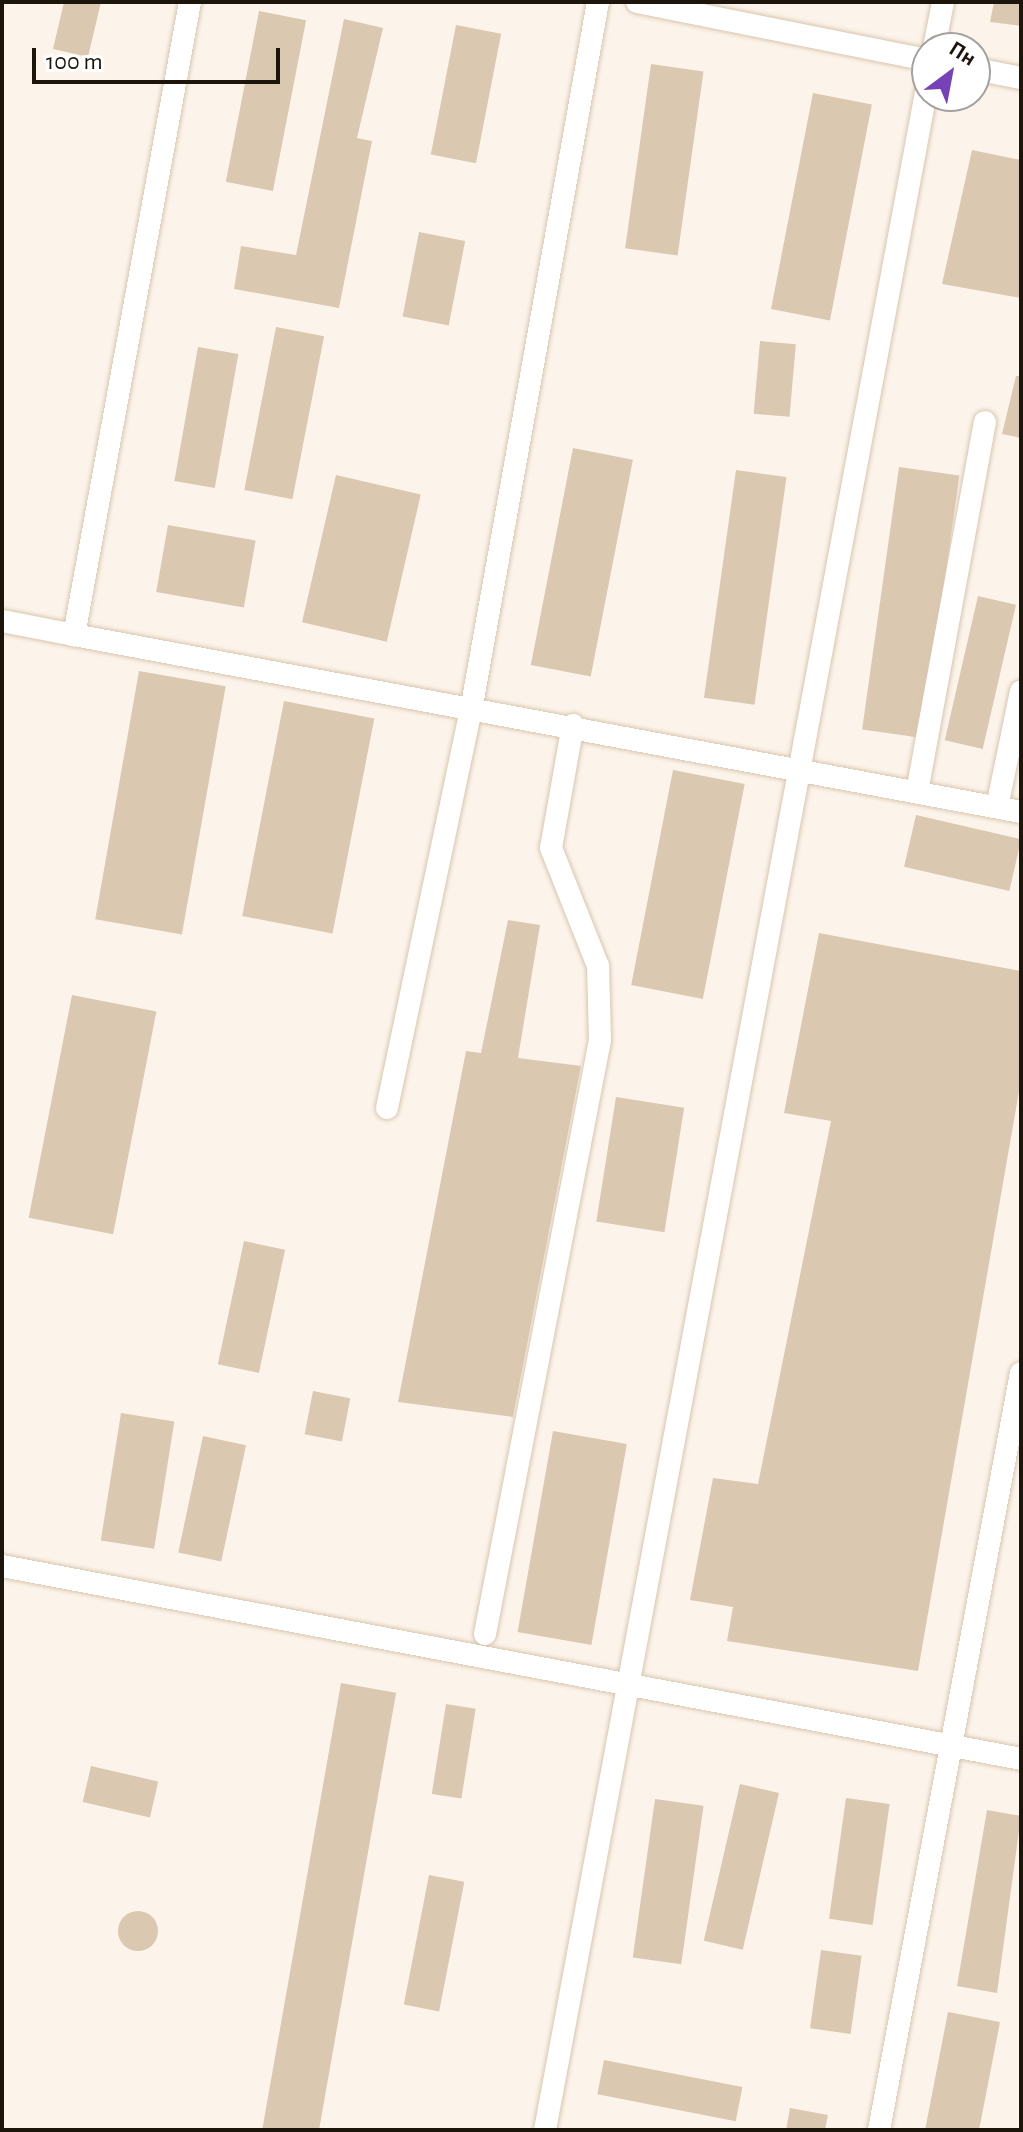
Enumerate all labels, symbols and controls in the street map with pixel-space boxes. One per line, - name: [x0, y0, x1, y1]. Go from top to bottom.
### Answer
- scale bar: [36, 32, 284, 82]
- north arrow: [911, 32, 991, 112]
- text: Пн: [945, 37, 980, 70]
- text: 100 m: [46, 50, 103, 74]

